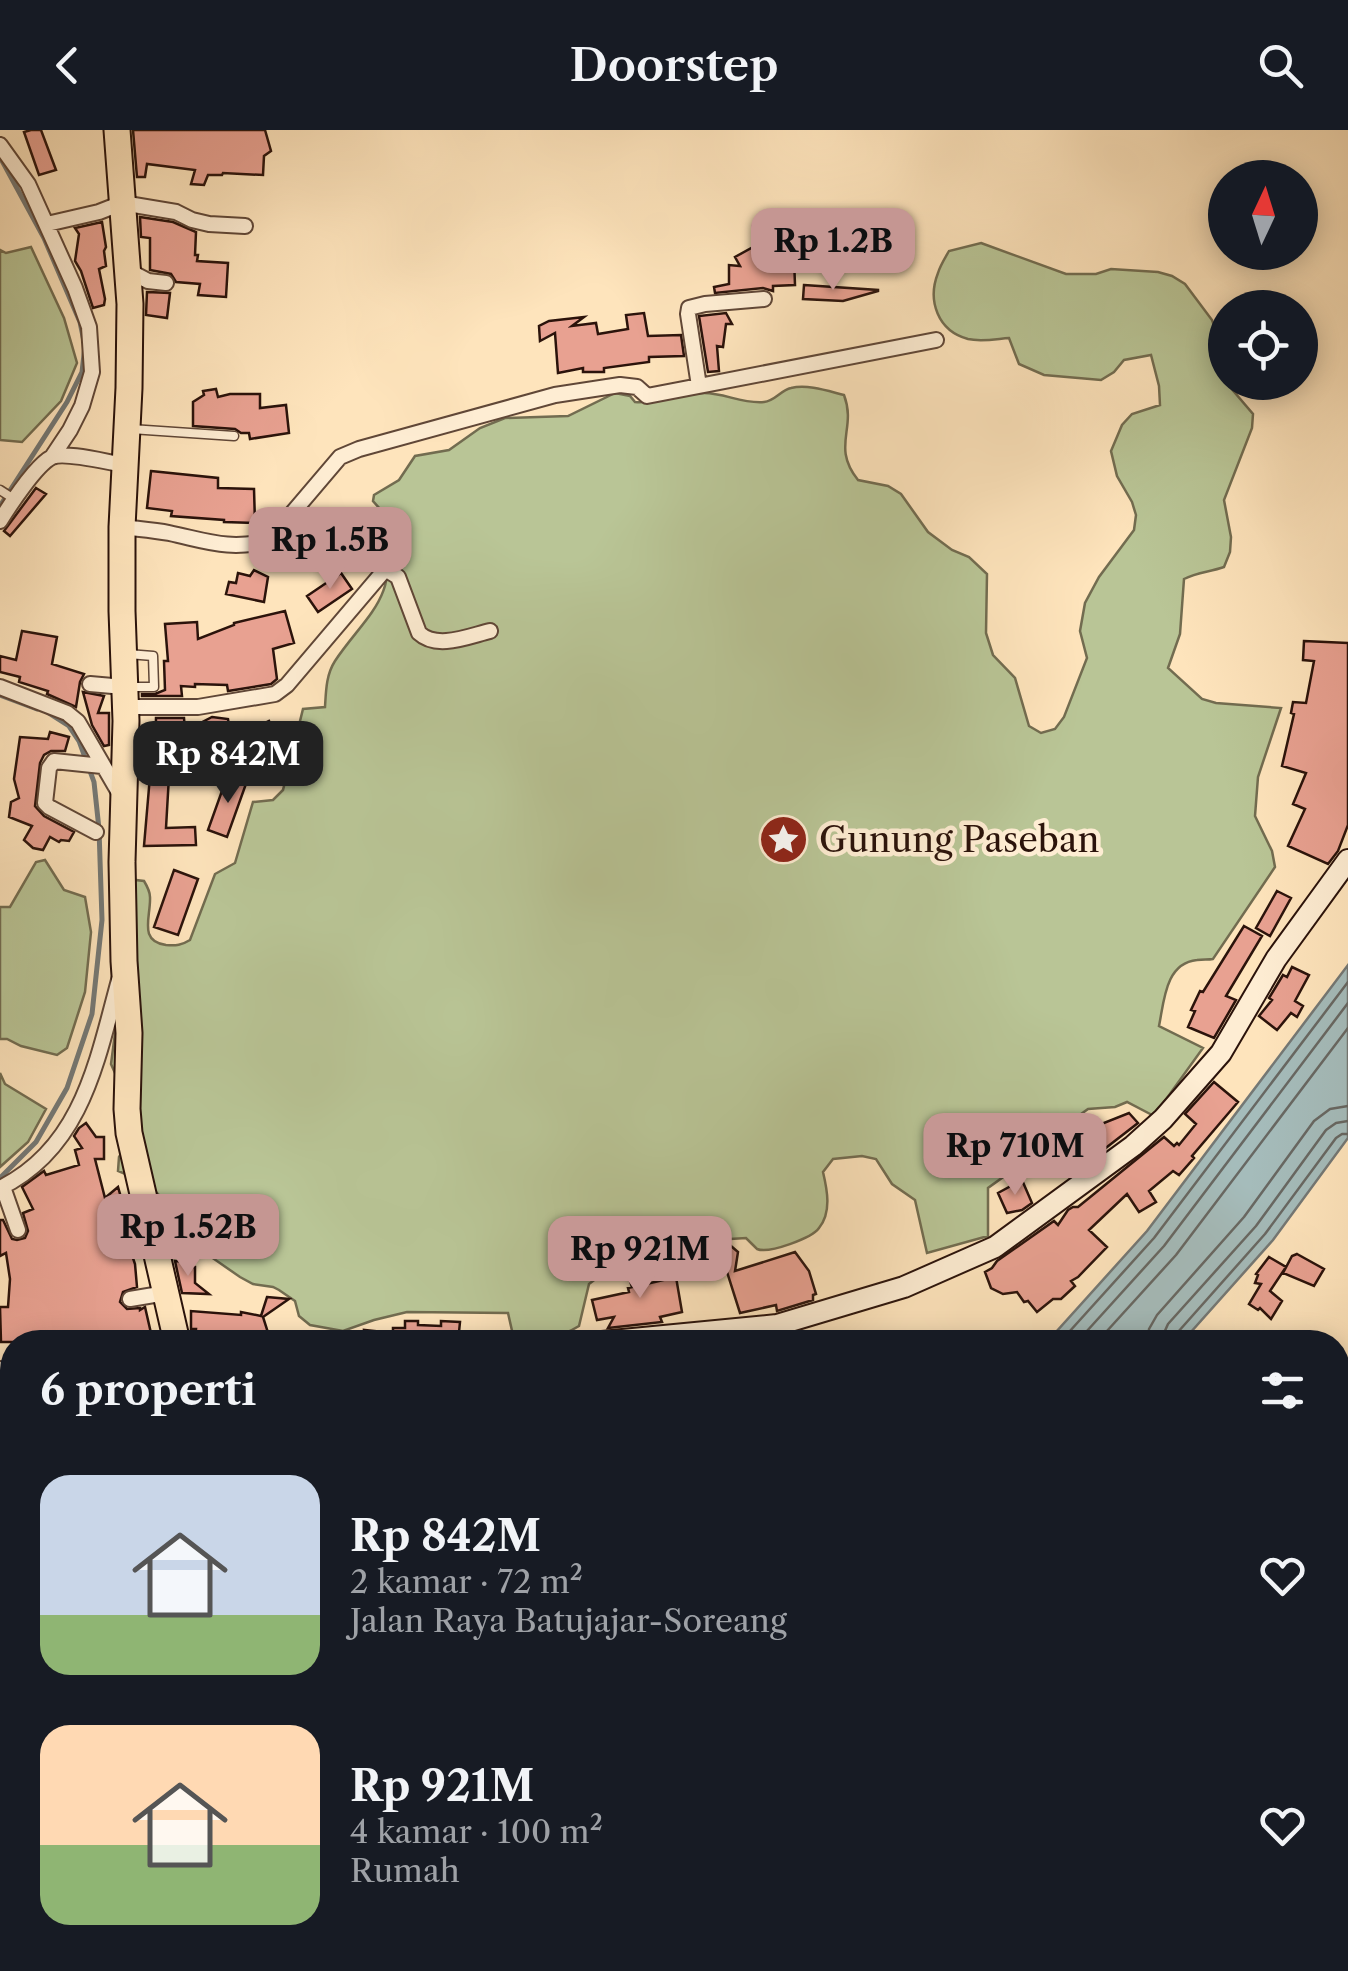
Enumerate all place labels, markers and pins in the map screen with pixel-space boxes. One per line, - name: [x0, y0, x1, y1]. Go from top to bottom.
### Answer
- pin: Rp 1.2B: [741, 208, 925, 293]
- pin: Rp 1.5B: [238, 507, 422, 592]
- pin: Rp 842M: [136, 721, 320, 806]
- place icon: Gunung Paseban: [758, 814, 810, 866]
- place label: Gunung Paseban: [819, 818, 1099, 861]
- pin: Rp 710M: [923, 1113, 1107, 1198]
- pin: Rp 1.52B: [85, 1194, 291, 1279]
- pin: Rp 921M: [548, 1216, 732, 1301]

